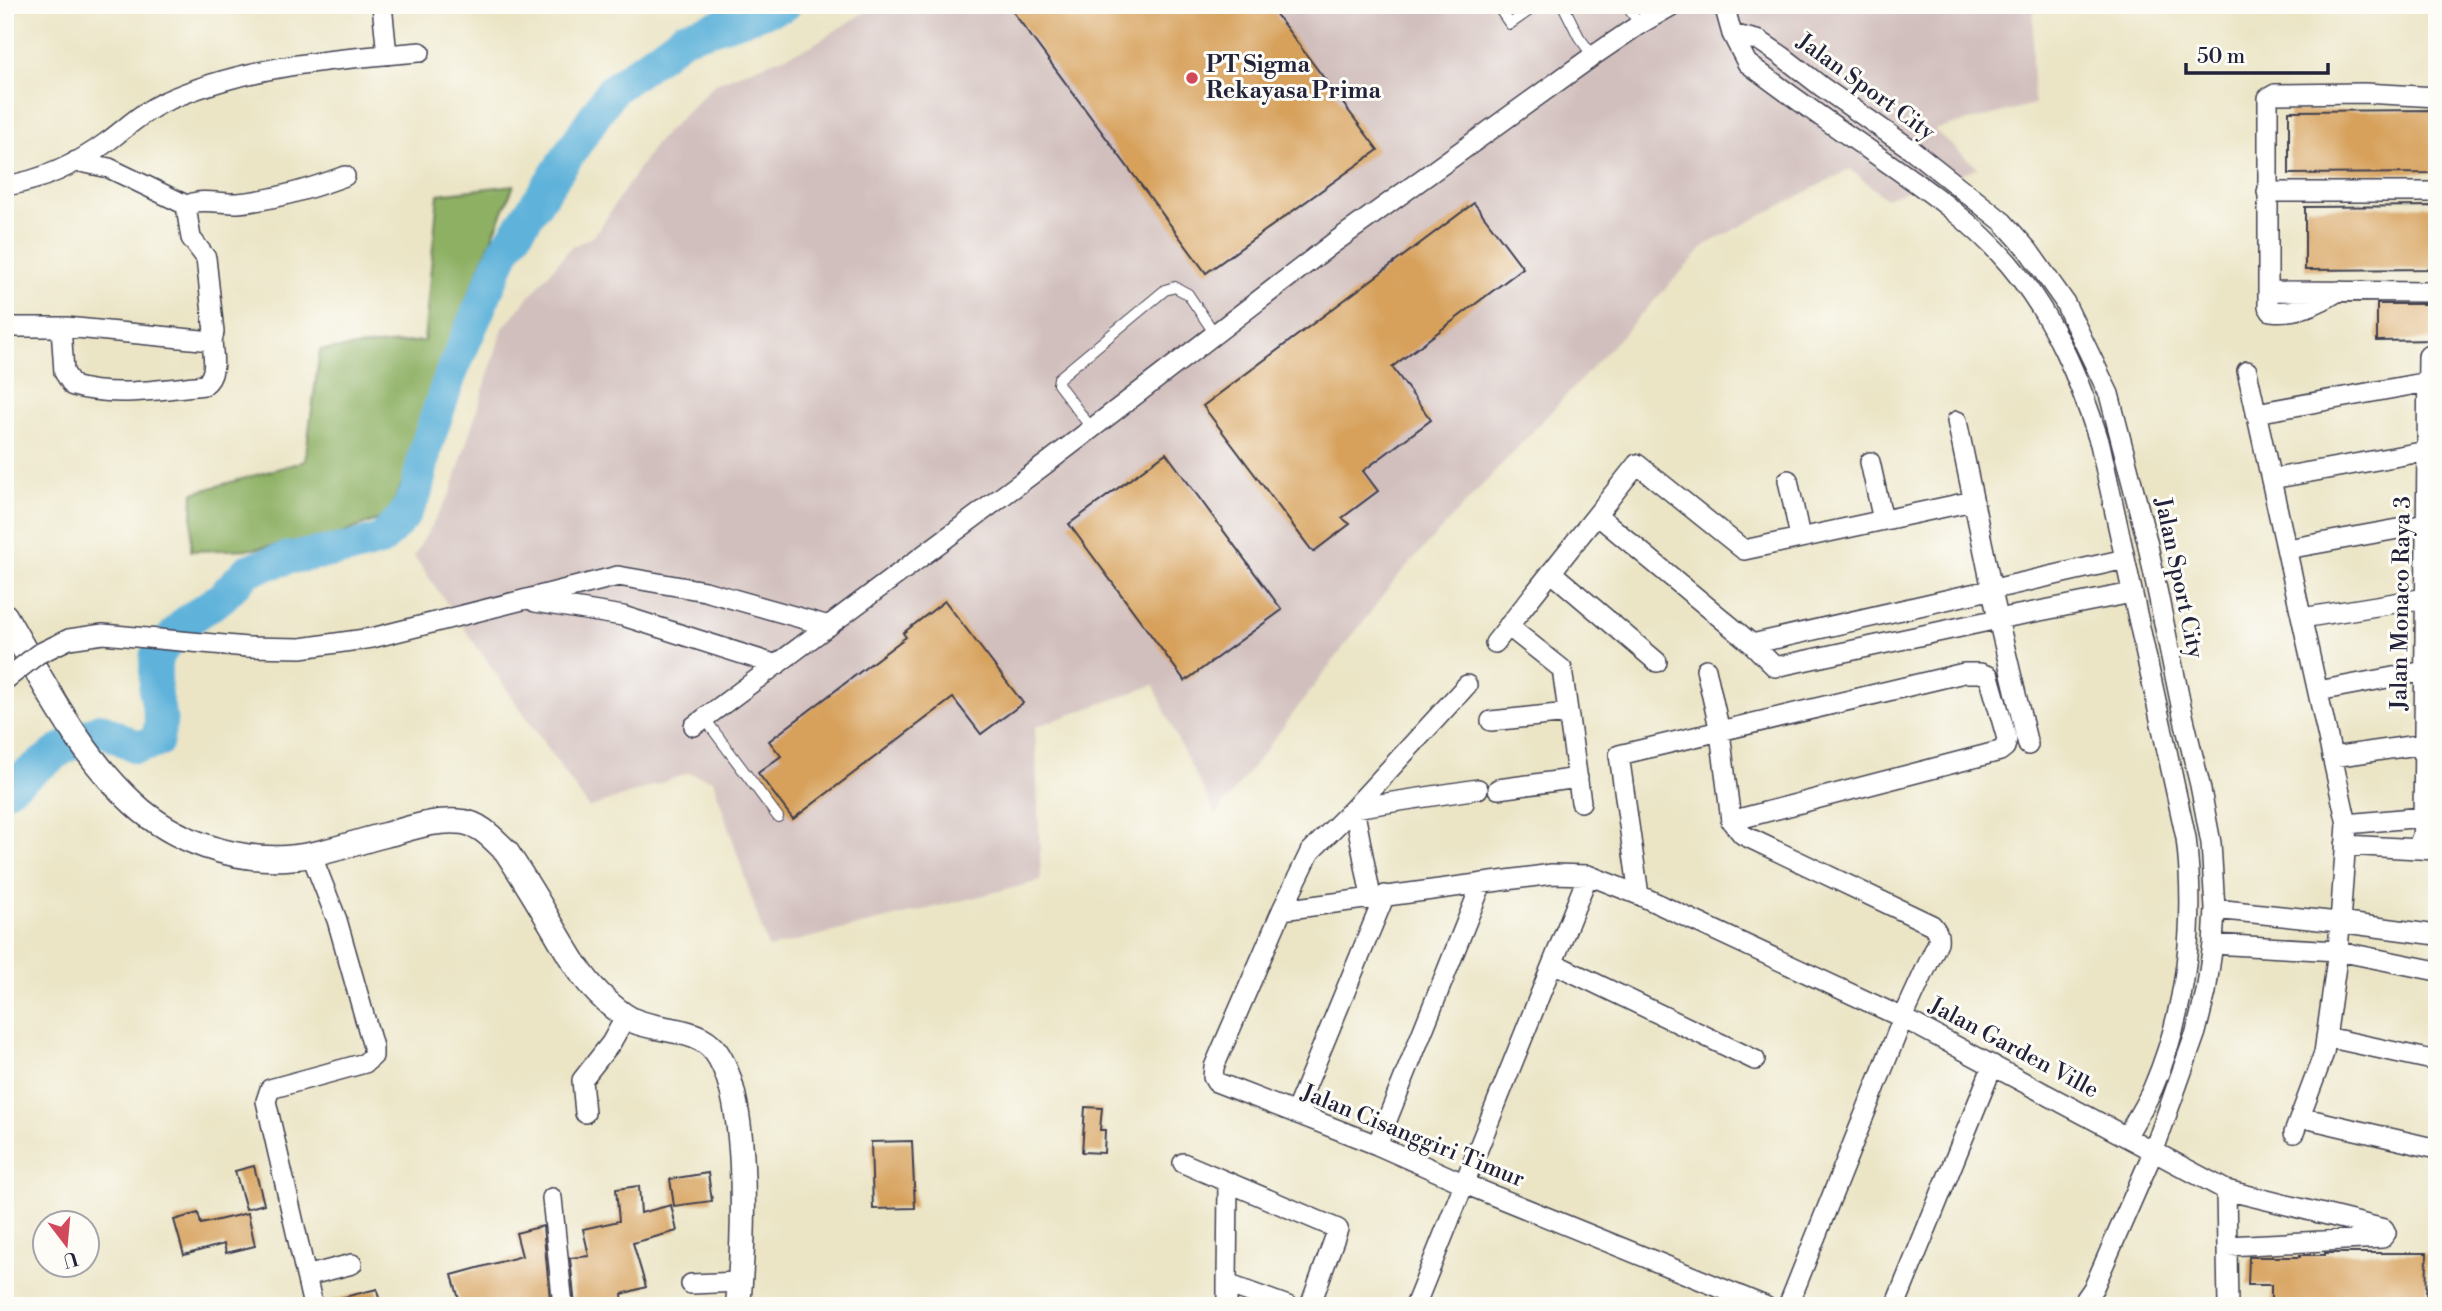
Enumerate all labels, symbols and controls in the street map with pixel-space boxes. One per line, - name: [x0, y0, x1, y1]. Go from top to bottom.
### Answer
- street label: Jalan Sport City: [1791, 27, 1941, 147]
- scale bar: [2186, 32, 2328, 76]
- text: 50 m: [2197, 44, 2245, 70]
- place label: PT Sigma Rekayasa Prima: [1206, 51, 1381, 105]
- marker: PT Sigma Rekayasa Prima: [1184, 70, 1200, 86]
- street label: Jalan Sport City: [2148, 494, 2210, 662]
- street label: Jalan Monaco Raya 3: [2385, 496, 2417, 711]
- street label: Jalan Garden Ville: [1924, 991, 2103, 1104]
- street label: Jalan Cisanggiri Timur: [1296, 1078, 1529, 1194]
- north arrow: [32, 1210, 102, 1280]
- text: U: [60, 1246, 81, 1273]

